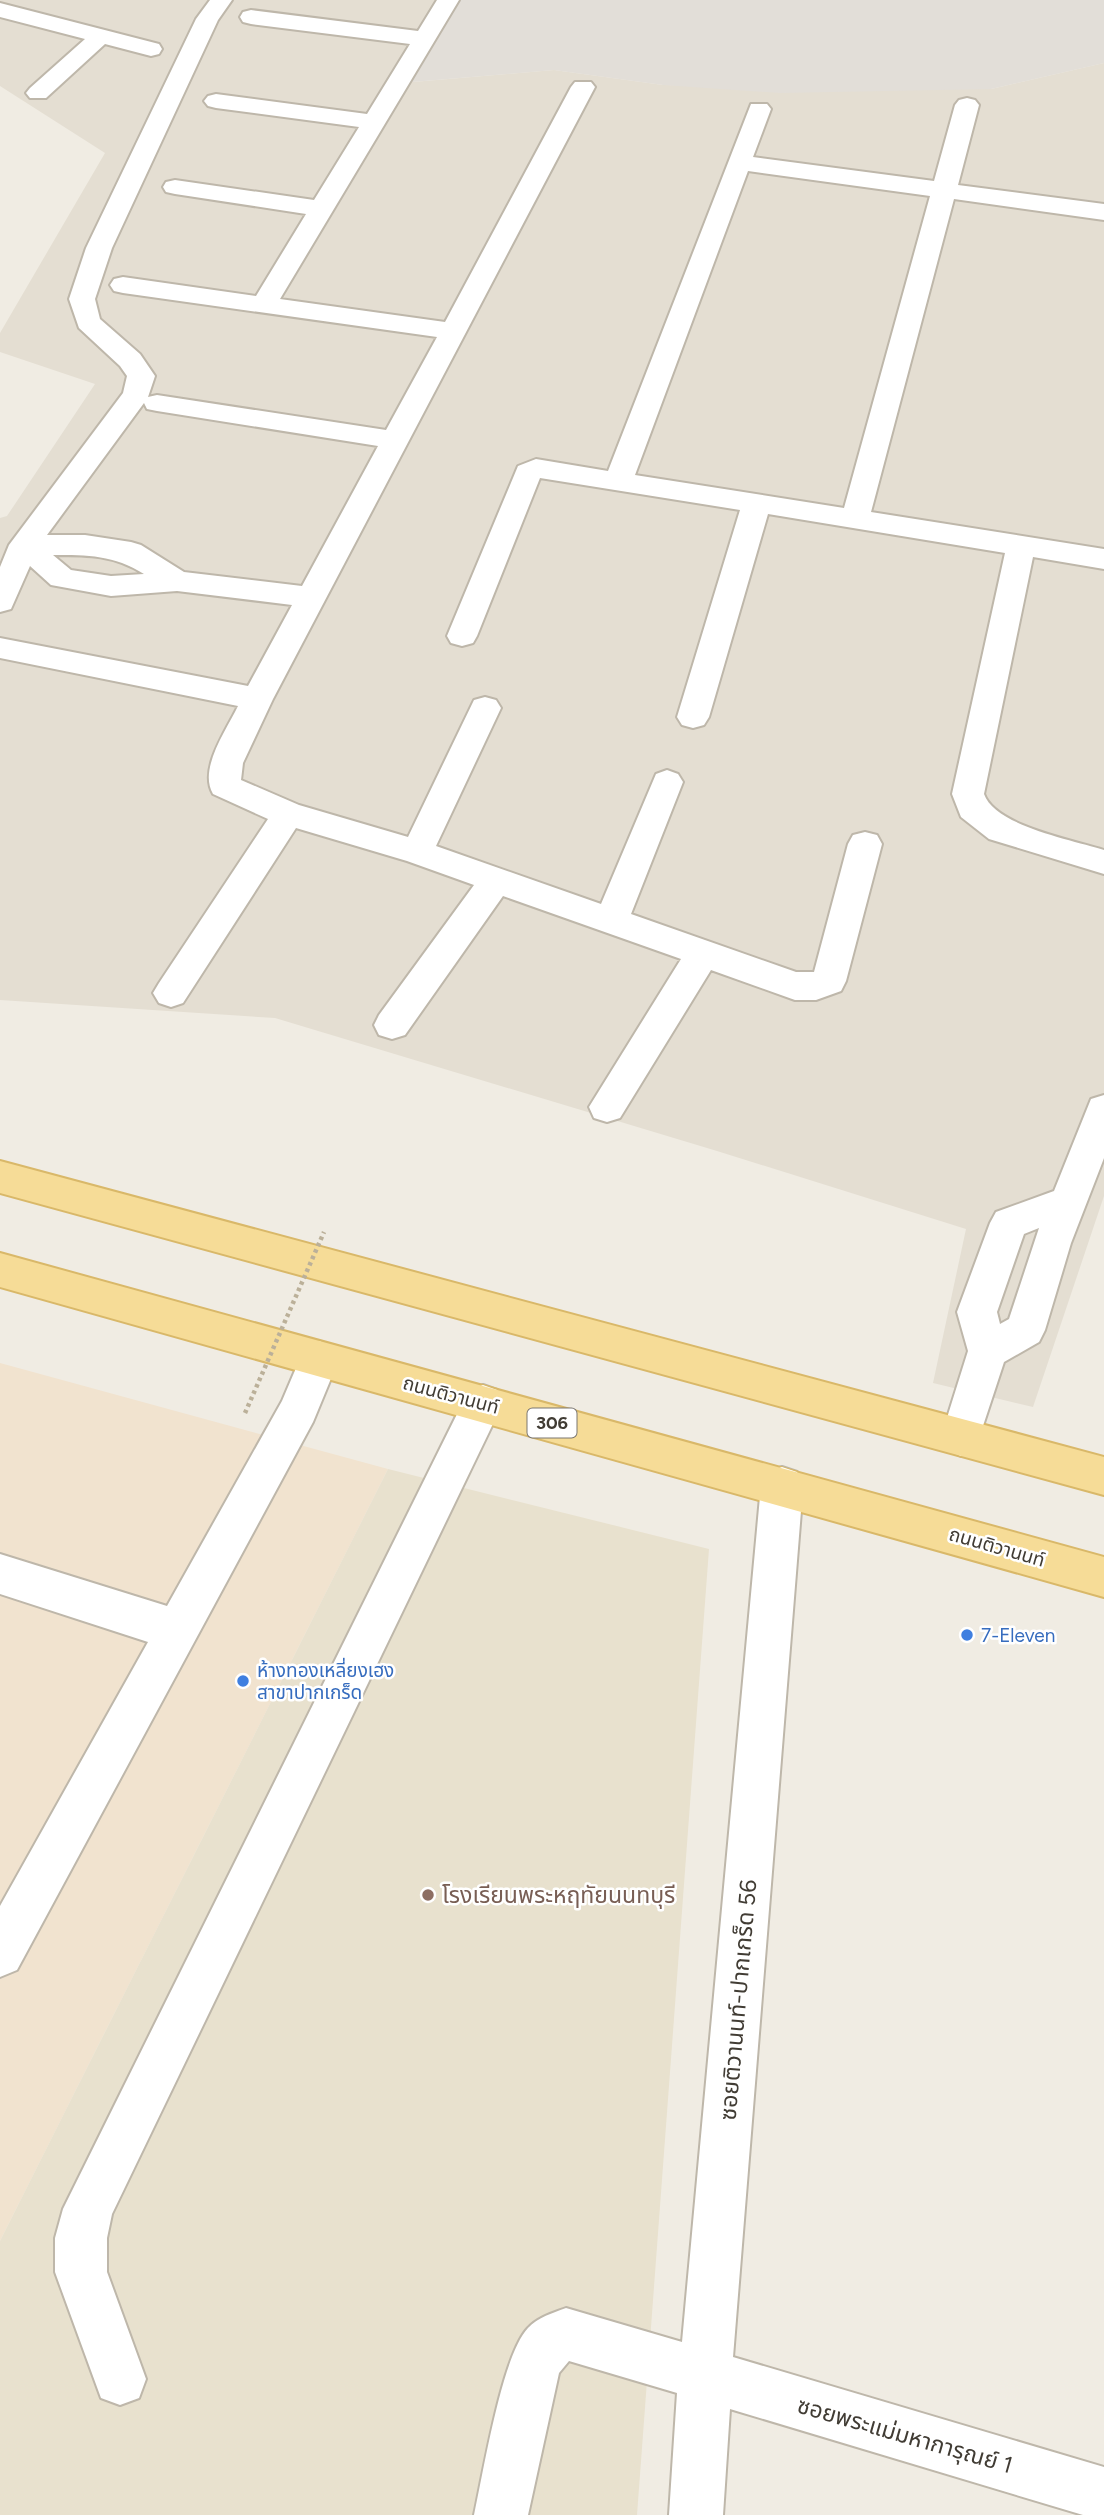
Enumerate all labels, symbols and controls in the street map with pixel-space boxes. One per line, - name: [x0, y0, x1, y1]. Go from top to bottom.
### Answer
- street label: ถนนติวานนท์: [400, 1371, 502, 1419]
- road number: 306: [528, 1408, 576, 1438]
- street label: ถนนติวานนท์: [946, 1522, 1048, 1572]
- place label: 7-Eleven: [981, 1624, 1055, 1647]
- marker: 7-Eleven: [959, 1627, 975, 1643]
- place label: ห้างทองเหลี่ยงเฮง สาขาปากเกร็ด: [257, 1657, 394, 1704]
- marker: ห้างทองเหลี่ยงเฮง สาขาปากเกร็ด: [235, 1673, 251, 1689]
- street label: ซอยติวานนท์-ปากเกร็ด 56: [714, 1878, 762, 2122]
- place label: โรงเรียนพระหฤทัยนนทบุรี: [442, 1881, 675, 1909]
- marker: โรงเรียนพระหฤทัยนนทบุรี: [420, 1887, 436, 1903]
- street label: ซอยพระแม่มหาการุณย์ 1: [794, 2391, 1016, 2479]

